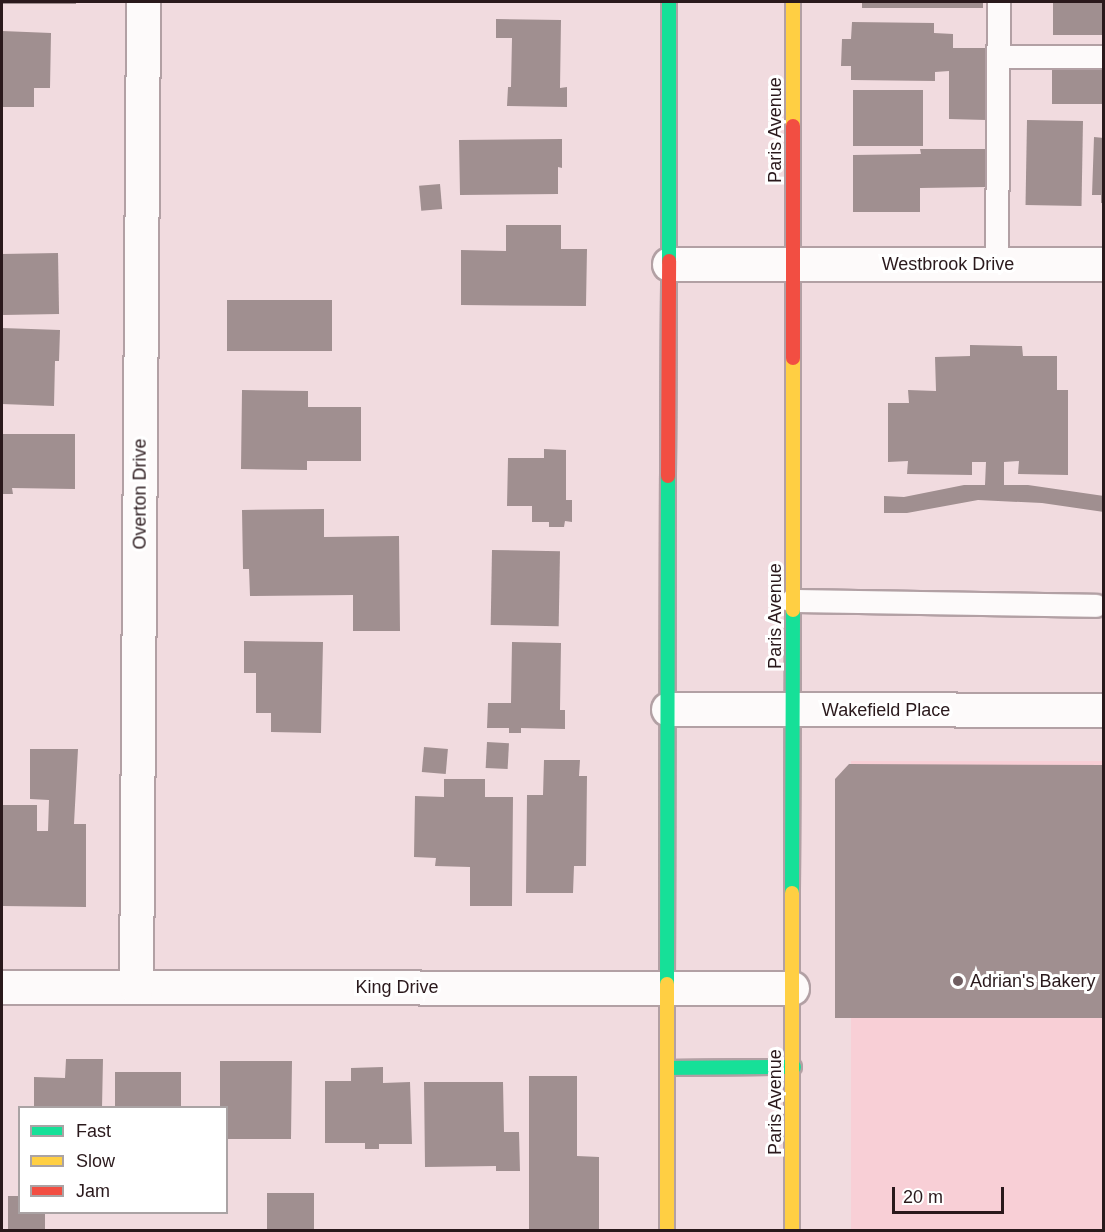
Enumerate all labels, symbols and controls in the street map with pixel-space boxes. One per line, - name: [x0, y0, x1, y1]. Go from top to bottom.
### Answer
- street label: Paris Avenue: [764, 77, 786, 183]
- street label: Westbrook Drive: [882, 253, 1014, 275]
- street label: Overton Drive: [129, 438, 151, 550]
- street label: Paris Avenue: [764, 563, 786, 669]
- street label: Wakefield Place: [822, 699, 950, 721]
- place label: Adrian's Bakery: [970, 970, 1095, 992]
- marker: Adrian's Bakery: [951, 974, 965, 988]
- street label: King Drive: [355, 976, 439, 998]
- street label: Paris Avenue: [764, 1049, 786, 1155]
- legend: [18, 1106, 228, 1214]
- text: Fast: [76, 1121, 111, 1141]
- text: Slow: [76, 1151, 115, 1171]
- scale bar: [895, 1175, 1008, 1213]
- text: Jam: [76, 1181, 110, 1201]
- text: 20 m: [903, 1187, 943, 1207]

